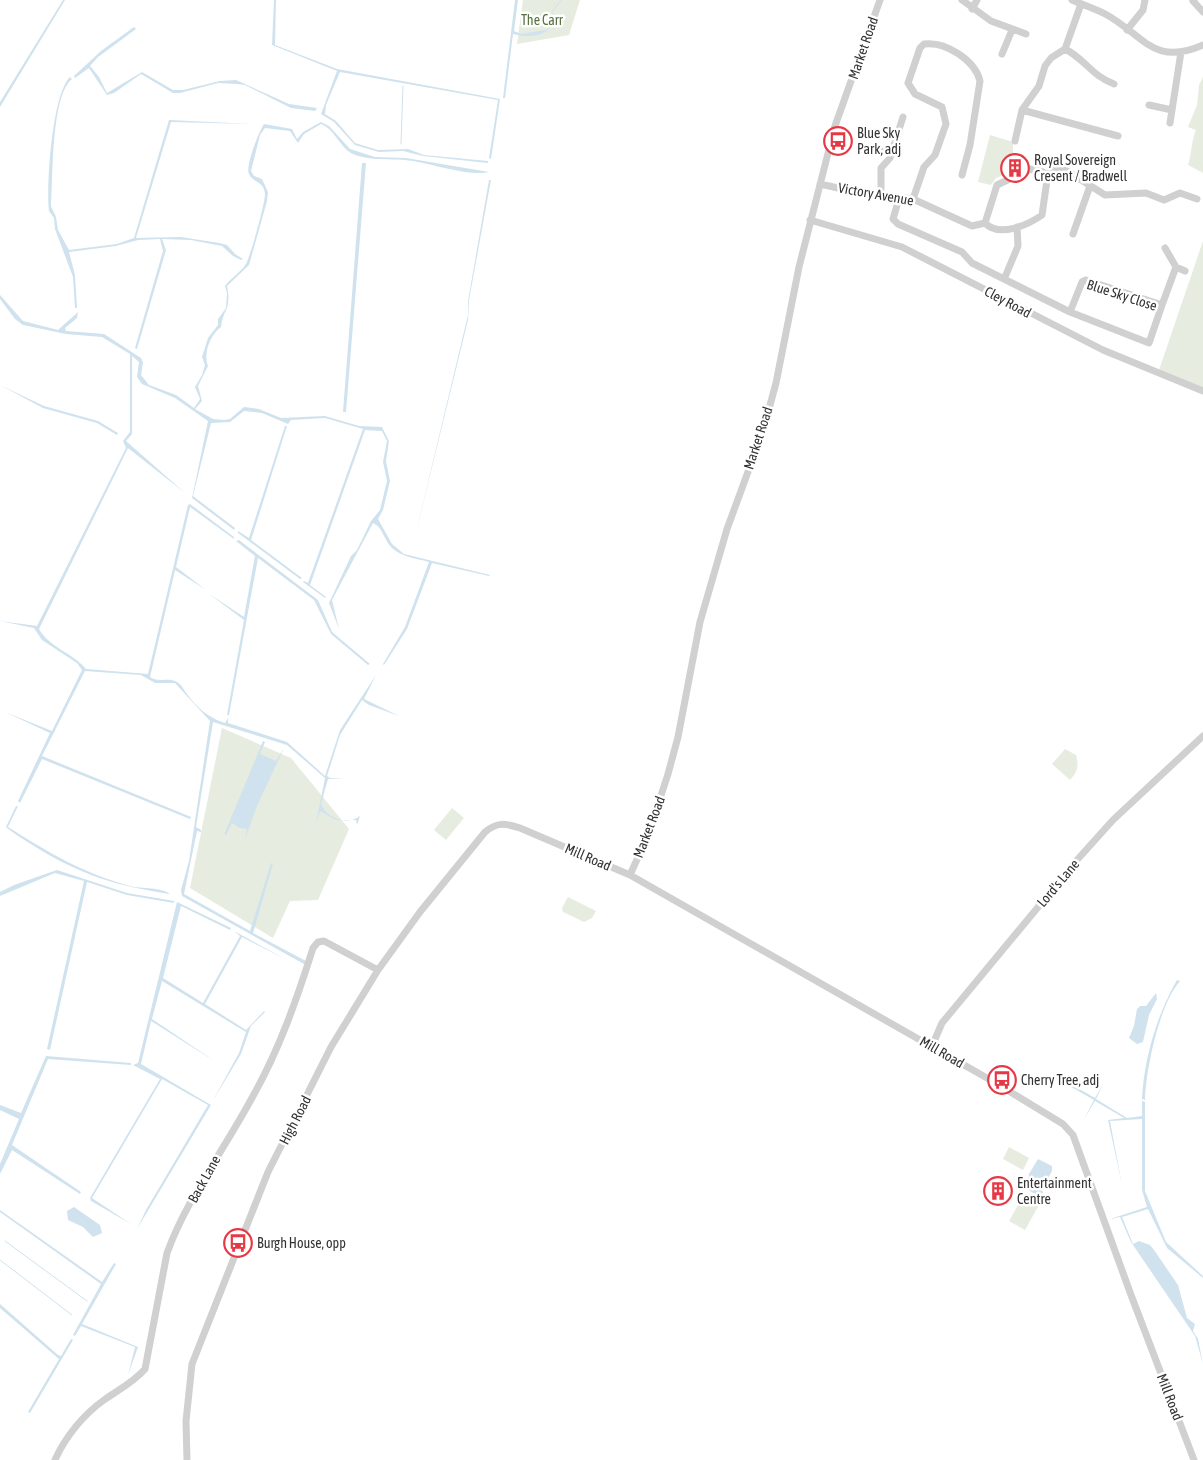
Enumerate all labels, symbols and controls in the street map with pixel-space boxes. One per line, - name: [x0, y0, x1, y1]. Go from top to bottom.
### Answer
- park label: The Carr: [521, 12, 564, 28]
- street label: Market Road: [845, 15, 881, 81]
- place label: Blue Sky Park, adj: [857, 125, 901, 157]
- bus stop icon: Blue Sky Park, adj: [823, 126, 853, 156]
- place label: Royal Sovereign Cresent / Bradwell: [1034, 152, 1127, 184]
- building icon: Royal Sovereign Cresent / Bradwell: [1000, 153, 1030, 183]
- street label: Victory Avenue: [837, 179, 915, 209]
- street label: Blue Sky Close: [1085, 276, 1159, 314]
- street label: Cley Road: [982, 283, 1034, 321]
- street label: Market Road: [740, 405, 776, 471]
- street label: Market Road: [630, 794, 668, 860]
- street label: Mill Road: [562, 840, 614, 874]
- street label: Lord's Lane: [1034, 856, 1082, 910]
- street label: Mill Road: [917, 1033, 967, 1071]
- bus stop icon: Cherry Tree, adj: [987, 1065, 1017, 1095]
- place label: Cherry Tree, adj: [1021, 1072, 1099, 1088]
- street label: High Road: [276, 1093, 314, 1147]
- street label: Back Lane: [185, 1153, 223, 1205]
- place label: Entertainment Centre: [1017, 1175, 1092, 1207]
- building icon: Entertainment Centre: [983, 1176, 1013, 1206]
- bus stop icon: Burgh House, opp: [223, 1228, 253, 1258]
- place label: Burgh House, opp: [257, 1235, 346, 1251]
- street label: Mill Road: [1154, 1371, 1186, 1423]

